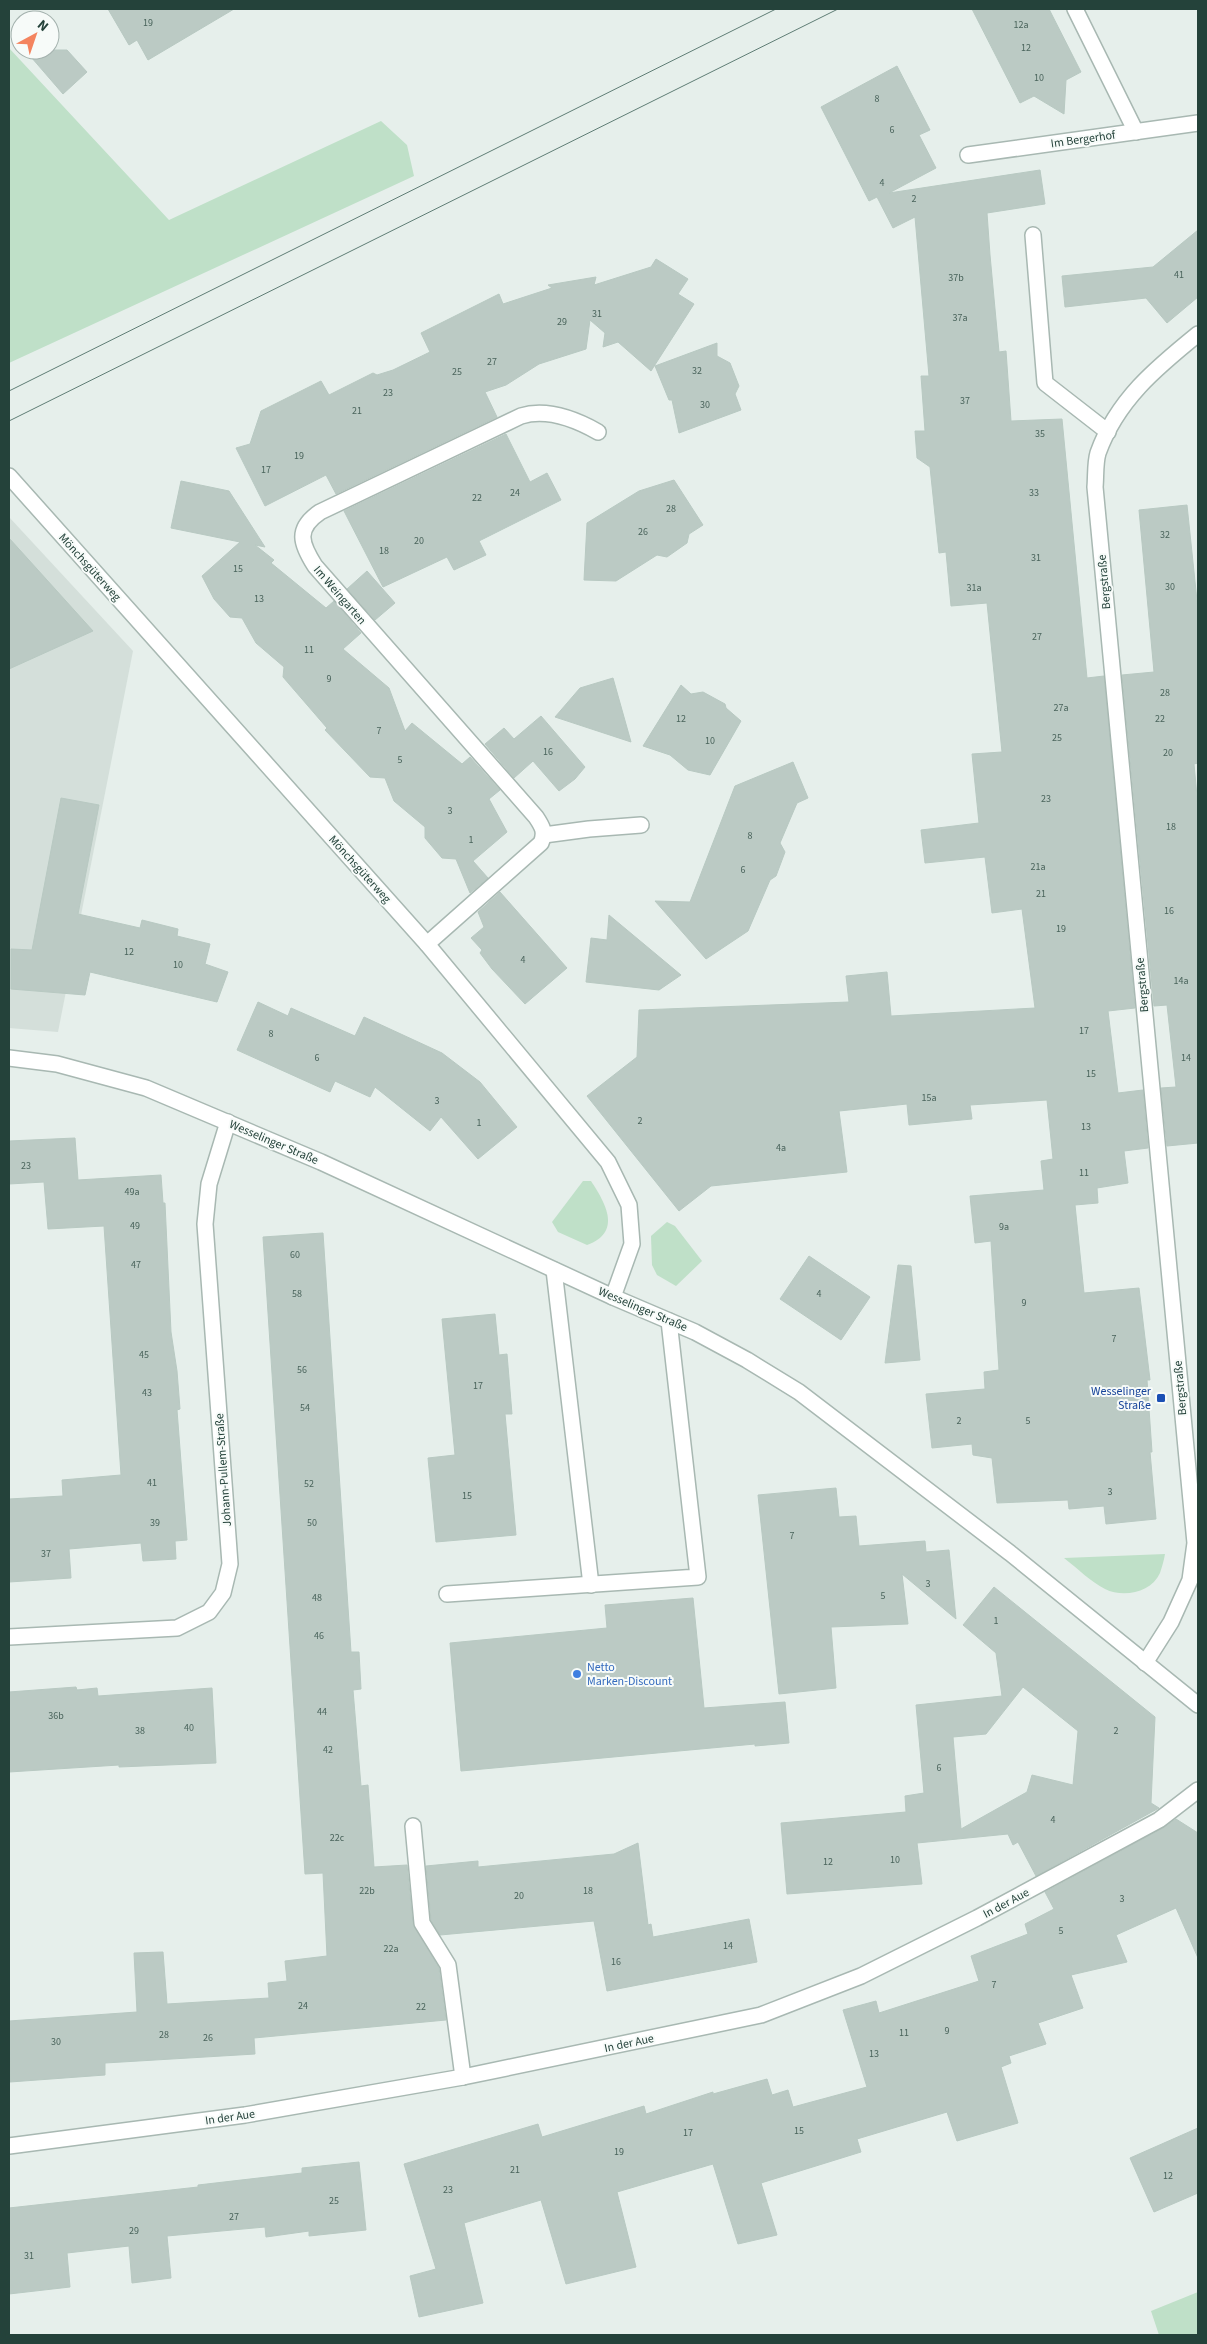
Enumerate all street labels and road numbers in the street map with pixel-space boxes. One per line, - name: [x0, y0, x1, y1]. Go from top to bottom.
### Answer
- street label: Im Bergerhof: [1050, 126, 1117, 152]
- street label: Mönchsgüterweg: [55, 530, 125, 605]
- street label: Bergstraße: [1094, 554, 1115, 610]
- street label: Im Weingarten: [309, 562, 370, 628]
- street label: Mönchsgüterweg: [325, 832, 395, 907]
- street label: Bergstraße: [1132, 957, 1153, 1013]
- street label: Wesselinger Straße: [227, 1116, 321, 1169]
- street label: Wesselinger Straße: [596, 1283, 690, 1336]
- street label: Bergstraße: [1170, 1360, 1191, 1416]
- street label: Johann-Pullem-Straße: [211, 1413, 236, 1527]
- street label: In der Aue: [980, 1884, 1032, 1923]
- street label: In der Aue: [603, 2030, 655, 2057]
- street label: In der Aue: [204, 2106, 256, 2129]

